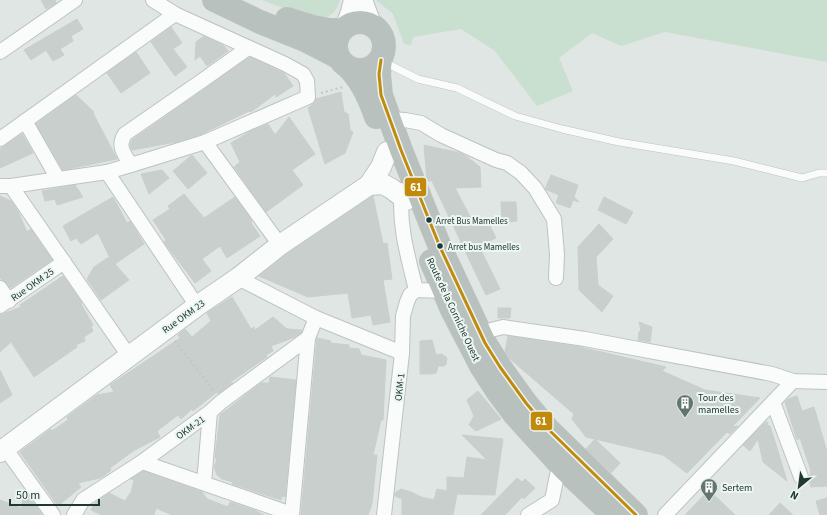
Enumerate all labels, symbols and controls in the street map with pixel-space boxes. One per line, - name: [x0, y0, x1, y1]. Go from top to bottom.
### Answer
- line badge: 61: [404, 177, 427, 197]
- text: 61: [410, 180, 422, 195]
- marker: Arret Bus Mamelles: [424, 215, 434, 225]
- place label: Arret Bus Mamelles: [436, 215, 508, 228]
- marker: Arret bus Mamelles: [435, 241, 445, 251]
- place label: Arret bus Mamelles: [448, 241, 520, 254]
- street label: Route de la Corniche Ouest: [423, 255, 484, 364]
- street label: Rue OKM 25: [8, 265, 57, 305]
- street label: Rue OKM 23: [159, 297, 208, 337]
- street label: OKM-1: [392, 373, 408, 402]
- place label: Tour des mamelles: [698, 391, 739, 417]
- building icon: Tour des mamelles: [675, 393, 695, 418]
- line badge: 61: [530, 411, 553, 431]
- street label: OKM-21: [173, 413, 208, 443]
- text: 61: [535, 414, 547, 429]
- north arrow: [779, 467, 819, 507]
- building icon: Sertem: [699, 477, 719, 502]
- scale bar: [10, 481, 99, 507]
- place label: Sertem: [722, 481, 752, 495]
- text: 50 m: [16, 487, 40, 504]
- text: N: [788, 487, 801, 504]

